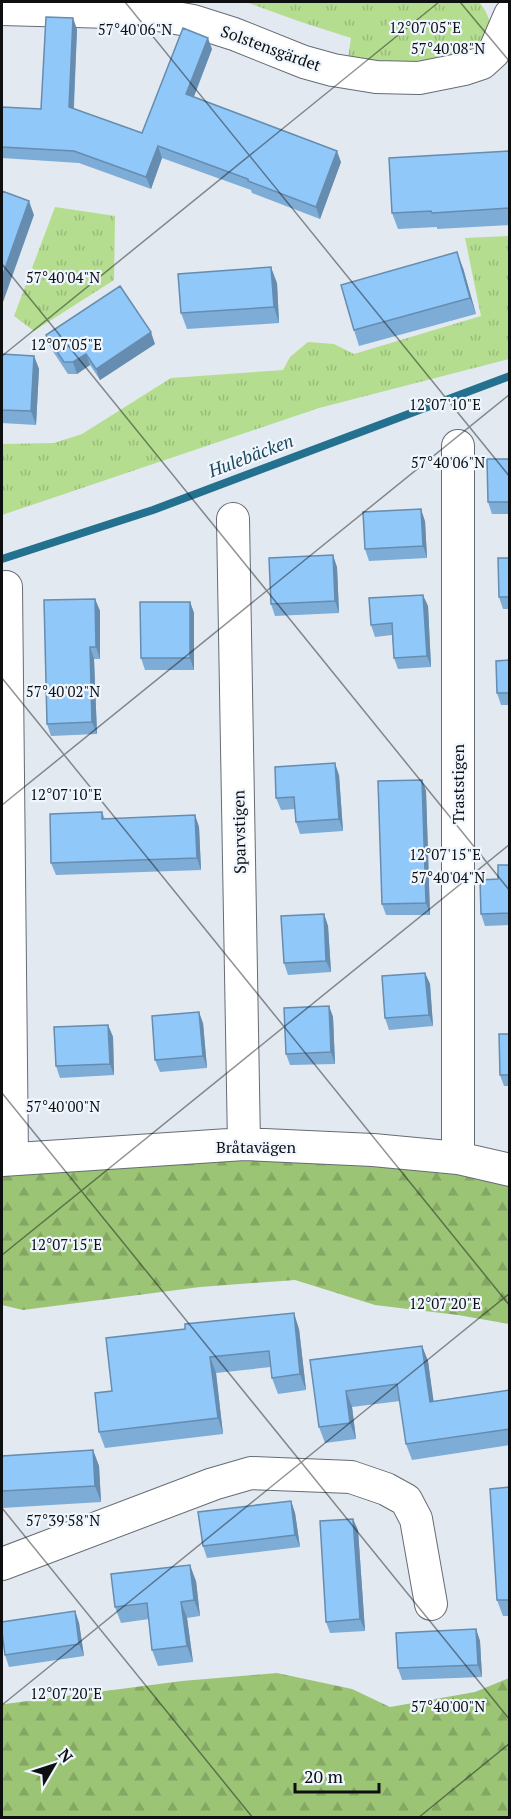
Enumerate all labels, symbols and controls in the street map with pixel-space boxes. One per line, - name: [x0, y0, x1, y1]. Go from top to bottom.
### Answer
- text: 12°07'05"E: [389, 17, 461, 37]
- text: 57°40'06"N: [98, 19, 172, 39]
- street label: Solstensgärdet: [218, 20, 324, 76]
- text: 57°40'08"N: [411, 38, 485, 58]
- text: 57°40'04"N: [26, 267, 100, 287]
- text: 12°07'05"E: [30, 334, 102, 354]
- text: 12°07'10"E: [409, 394, 481, 414]
- water label: Hulebäcken: [204, 428, 297, 483]
- text: 57°40'06"N: [411, 452, 485, 472]
- text: 57°40'02"N: [26, 681, 100, 701]
- street label: Traststigen: [447, 743, 469, 824]
- text: 12°07'10"E: [30, 784, 102, 804]
- street label: Sparvstigen: [227, 789, 251, 874]
- text: 12°07'15"E: [409, 844, 481, 864]
- text: 57°40'04"N: [411, 867, 485, 887]
- text: 57°40'00"N: [26, 1096, 100, 1116]
- street label: Bråtavägen: [216, 1136, 297, 1158]
- text: 12°07'15"E: [30, 1234, 102, 1254]
- text: 12°07'20"E: [409, 1293, 481, 1313]
- text: 57°39'58"N: [26, 1510, 100, 1530]
- text: 12°07'20"E: [30, 1683, 102, 1703]
- text: 57°40'00"N: [411, 1696, 485, 1716]
- north arrow: [24, 1735, 84, 1795]
- text: N: [53, 1744, 78, 1767]
- scale bar: [295, 1756, 379, 1794]
- text: 20 m: [304, 1764, 344, 1788]

